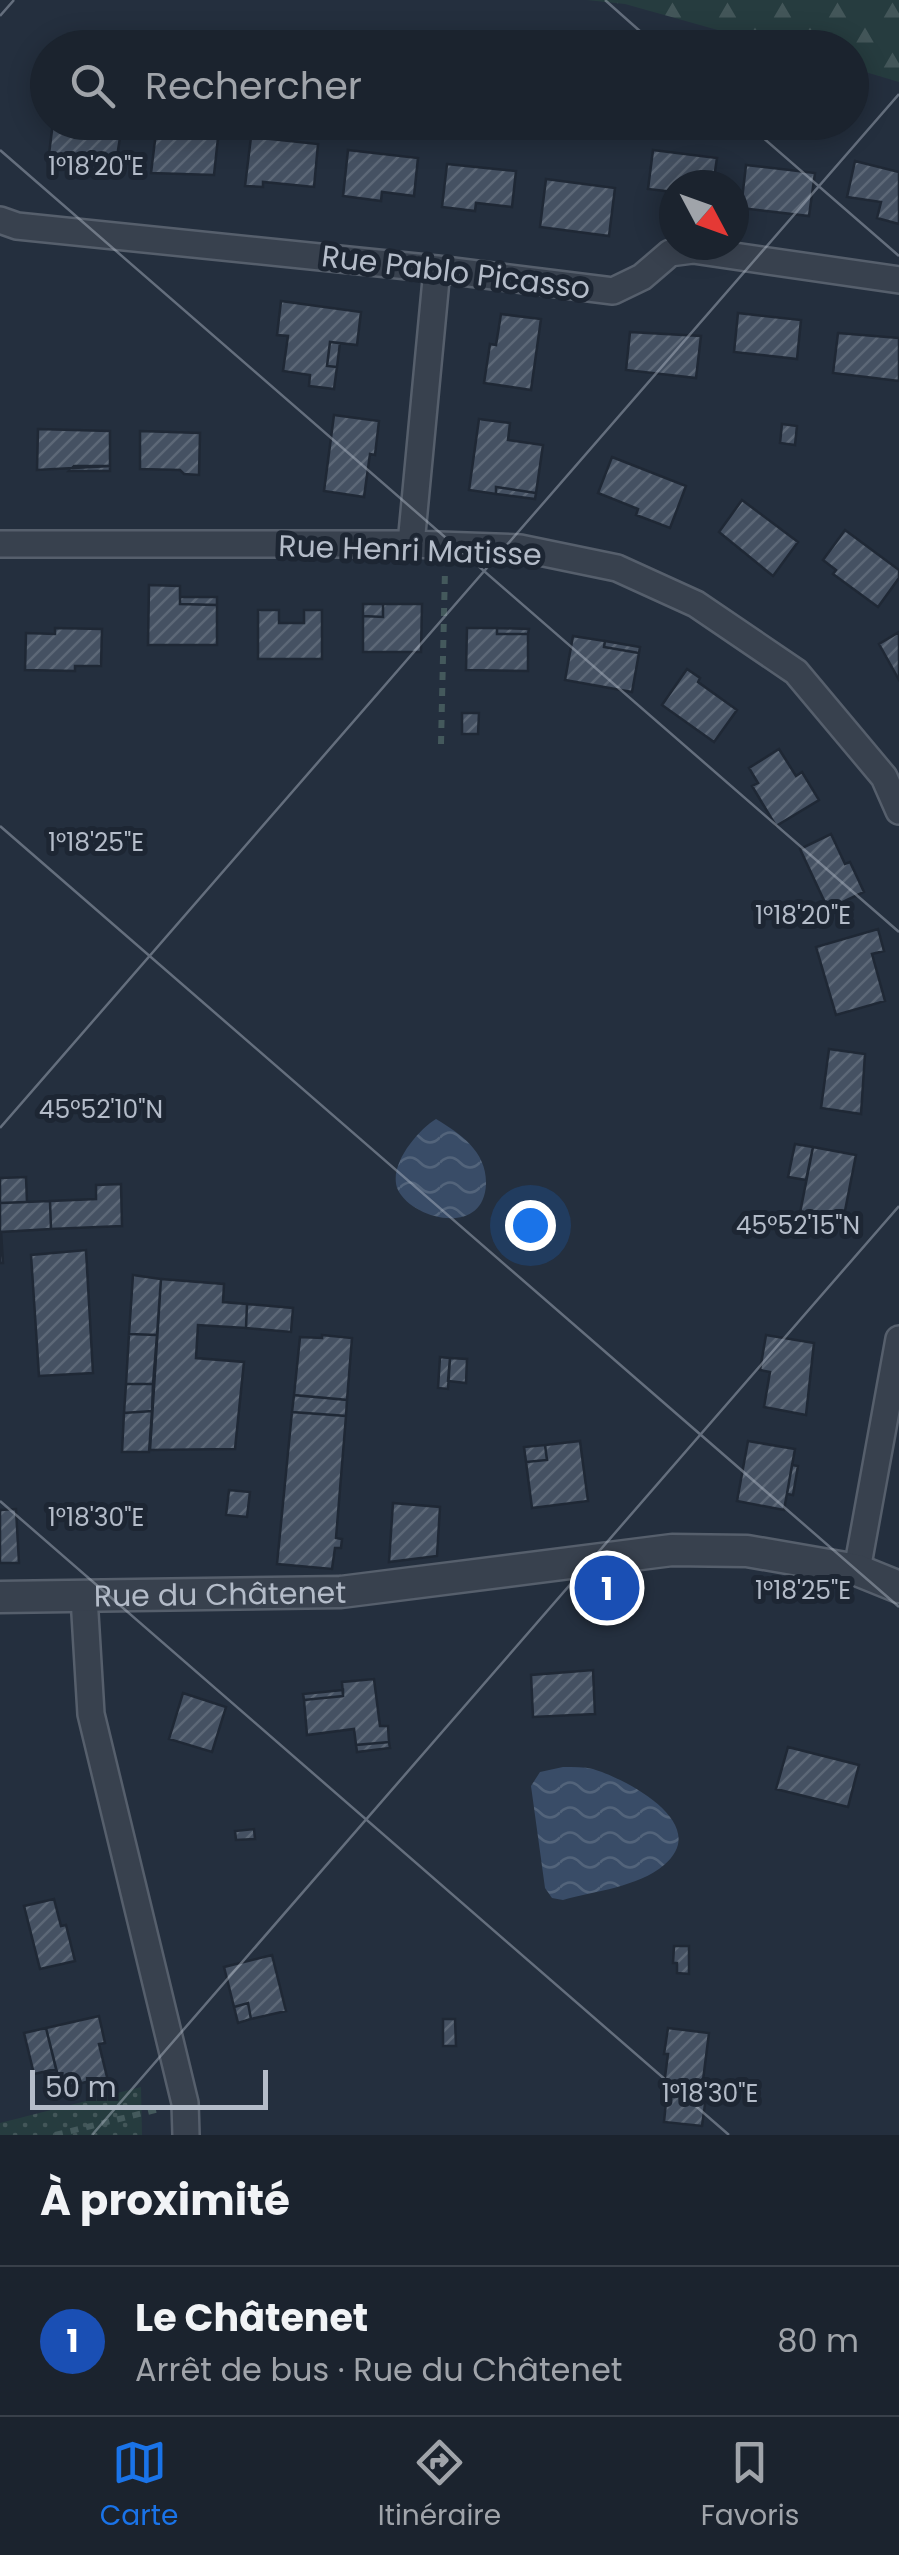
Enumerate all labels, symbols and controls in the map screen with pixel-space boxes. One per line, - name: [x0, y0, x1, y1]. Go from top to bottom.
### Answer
- search box: [30, 30, 869, 140]
- icon: search: [65, 58, 120, 113]
- text: Rechercher: [145, 59, 362, 112]
- text: 1°18'20"E: [48, 149, 144, 184]
- north arrow: [659, 170, 749, 260]
- street label: Rue Pablo Picasso: [319, 234, 593, 310]
- street label: Rue Henri Matisse: [278, 524, 542, 576]
- text: 1°18'25"E: [48, 825, 144, 860]
- text: 1°18'20"E: [755, 898, 851, 933]
- text: 45°52'10"N: [39, 1092, 163, 1127]
- your location: [505, 1200, 556, 1251]
- text: 45°52'15"N: [736, 1208, 860, 1243]
- text: 1°18'30"E: [48, 1500, 144, 1535]
- pin: 1: [574, 1550, 640, 1626]
- street label: Rue du Châtenet: [93, 1570, 347, 1617]
- text: 1°18'25"E: [755, 1573, 851, 1608]
- scale bar: [30, 2065, 268, 2110]
- text: 50 m: [45, 2068, 116, 2107]
- text: 1°18'30"E: [662, 2076, 758, 2111]
- text: À proximité: [40, 2171, 290, 2230]
- text: Le Châtenet: [135, 2291, 368, 2344]
- text: 1: [66, 2318, 79, 2363]
- text: 80 m: [777, 2318, 859, 2363]
- text: Arrêt de bus · Rue du Châtenet: [135, 2347, 622, 2392]
- tab: Carte: [100, 2435, 178, 2537]
- tab: Itinéraire: [378, 2435, 501, 2537]
- tab: Favoris: [701, 2435, 799, 2537]

